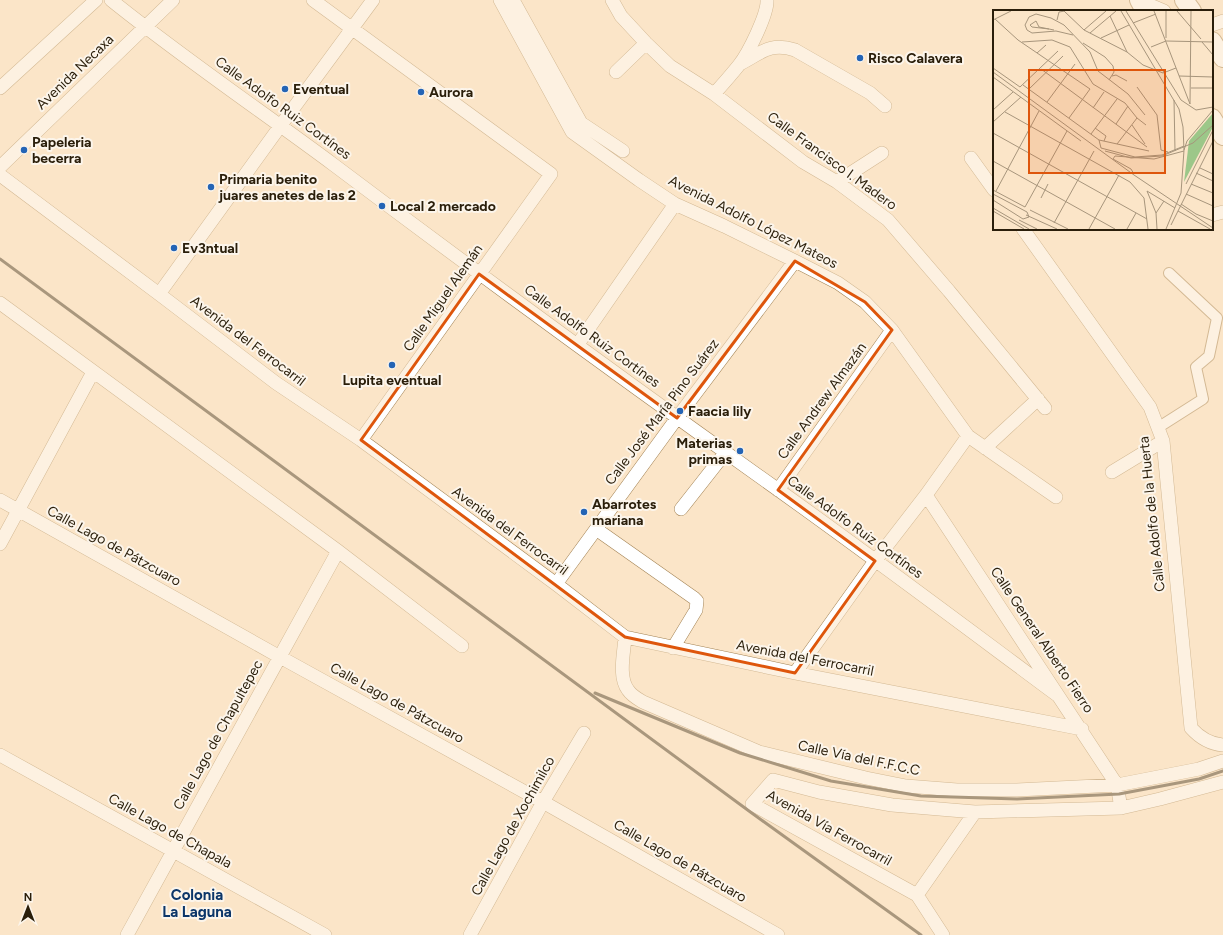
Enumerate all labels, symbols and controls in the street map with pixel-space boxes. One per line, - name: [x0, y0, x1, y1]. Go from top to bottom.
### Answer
- inset map: [993, 10, 1213, 230]
- street label: Avenida Necaxa: [33, 31, 117, 113]
- place label: Risco Calavera: [868, 50, 963, 67]
- street label: Calle Adolfo Ruiz Cortínes: [212, 53, 354, 163]
- marker: Risco Calavera: [855, 53, 865, 63]
- place label: Eventual: [293, 81, 349, 98]
- marker: Eventual: [280, 84, 290, 94]
- place label: Aurora: [429, 84, 473, 101]
- marker: Aurora: [416, 87, 426, 97]
- street label: Calle Francisco I. Madero: [764, 108, 900, 214]
- place label: Papeleria becerra: [32, 134, 92, 167]
- marker: Papeleria becerra: [19, 145, 29, 155]
- place label: Primaria benito juares anetes de las 2: [218, 171, 356, 204]
- street label: Avenida Adolfo López Mateos: [666, 172, 840, 272]
- marker: Primaria benito juares anetes de las 2: [206, 182, 216, 192]
- place label: Local 2 mercado: [390, 198, 496, 215]
- marker: Local 2 mercado: [377, 201, 387, 211]
- place label: Ev3ntual: [182, 240, 238, 257]
- street label: Calle Miguel Alemán: [400, 241, 486, 355]
- marker: Ev3ntual: [169, 243, 179, 253]
- street label: Calle Adolfo Ruiz Cortínes: [521, 281, 663, 391]
- street label: Avenida del Ferrocarril: [187, 292, 309, 390]
- street label: Calle José María Pino Suárez: [601, 335, 723, 488]
- street label: Calle Andrew Almazán: [774, 339, 870, 463]
- marker: Lupita eventual: [387, 360, 397, 370]
- place label: Lupita eventual: [342, 372, 442, 389]
- place label: Faacia lily: [688, 403, 752, 420]
- marker: Faacia lily: [675, 406, 685, 416]
- place label: Materias primas: [676, 435, 732, 468]
- street label: Calle Adolfo de la Huerta: [1135, 435, 1169, 593]
- marker: Materias primas: [735, 446, 745, 456]
- street label: Calle Adolfo Ruiz Cortínes: [784, 472, 926, 582]
- street label: Avenida del Ferrocarril: [449, 483, 571, 579]
- place label: Abarrotes mariana: [592, 496, 657, 529]
- street label: Calle Lago de Pátzcuaro: [44, 502, 184, 590]
- marker: Abarrotes mariana: [579, 507, 589, 517]
- street label: Calle General Alberto Fierro: [987, 564, 1097, 716]
- street label: Avenida del Ferrocarril: [735, 636, 875, 680]
- street label: Calle Lago de Chapultepec: [170, 657, 267, 813]
- street label: Calle Lago de Pátzcuaro: [327, 659, 467, 747]
- street label: Calle Vía del F.F.C.C: [796, 737, 922, 779]
- street label: Calle Lago de Xochimilco: [468, 753, 558, 899]
- street label: Avenida Vía Ferrocarril: [763, 786, 895, 870]
- street label: Calle Lago de Chapala: [105, 790, 235, 872]
- street label: Calle Lago de Pátzcuaro: [611, 816, 749, 906]
- district label: Colonia La Laguna: [162, 886, 232, 921]
- north arrow: [8, 887, 48, 927]
- text: N: [24, 891, 32, 904]

